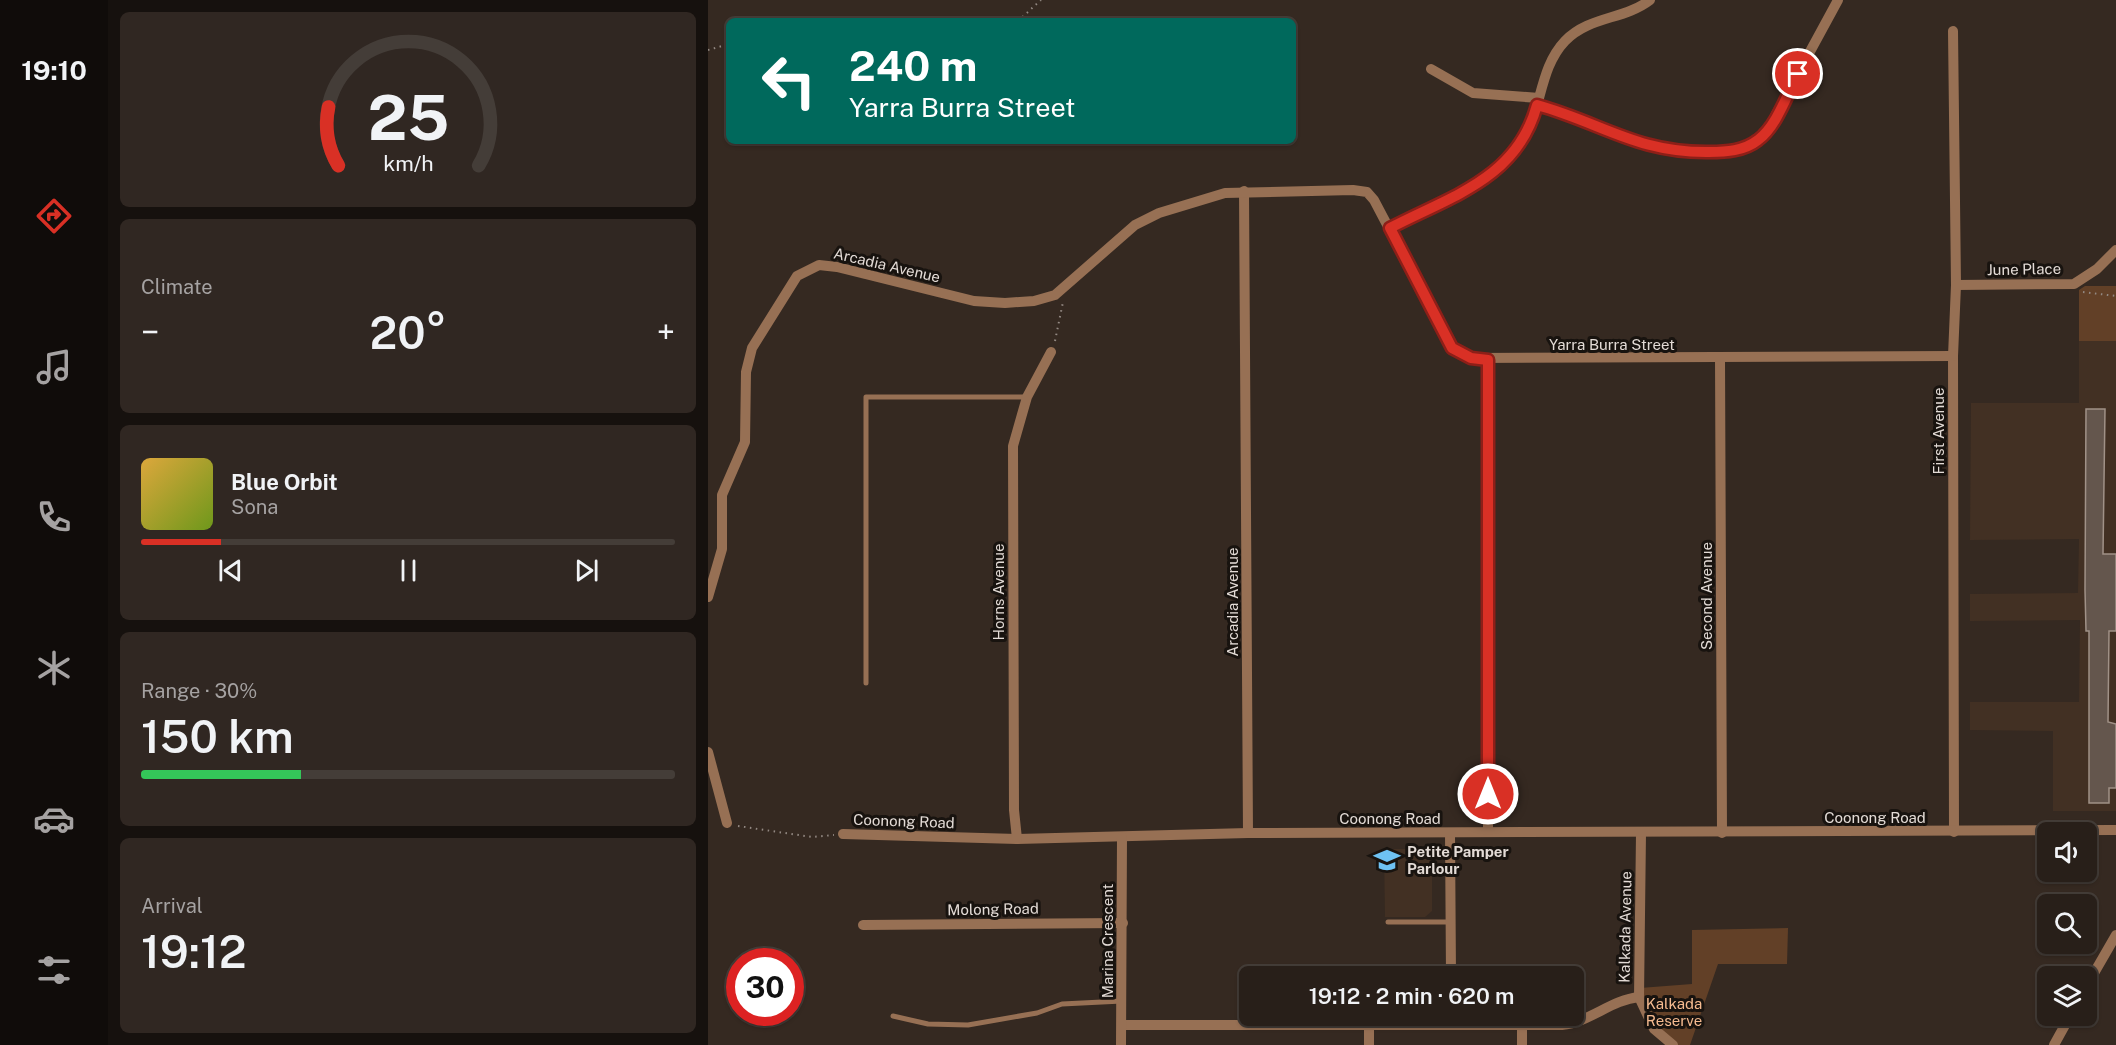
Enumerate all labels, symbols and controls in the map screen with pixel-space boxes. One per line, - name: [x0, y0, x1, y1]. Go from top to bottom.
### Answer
- text: 240 m: [849, 41, 977, 90]
- icon: left: [750, 42, 828, 120]
- pin: [1772, 48, 1823, 99]
- text: 19:10: [21, 54, 87, 86]
- icon: arrive: [1781, 57, 1814, 90]
- text: 25: [367, 81, 449, 154]
- text: Yarra Burra Street: [849, 91, 1076, 123]
- text: km/h: [383, 152, 433, 177]
- icon: directions: [33, 195, 75, 237]
- street label: Arcadia Avenue: [832, 244, 942, 286]
- street label: June Place: [1987, 260, 2061, 278]
- text: Climate: [141, 275, 213, 299]
- text: 20°: [369, 306, 447, 359]
- text: −: [141, 313, 159, 351]
- text: +: [657, 313, 675, 351]
- street label: Yarra Burra Street: [1549, 336, 1675, 353]
- icon: music: [33, 346, 75, 388]
- street label: First Avenue: [1930, 388, 1947, 474]
- text: Blue Orbit: [231, 469, 338, 495]
- text: Sona: [231, 495, 278, 519]
- icon: phone: [33, 496, 75, 538]
- street label: Second Avenue: [1698, 542, 1715, 650]
- street label: Horns Avenue: [990, 543, 1007, 641]
- street label: Arcadia Avenue: [1224, 548, 1241, 656]
- icon: previous: [214, 554, 247, 587]
- icon: pause: [392, 554, 425, 587]
- icon: next: [570, 554, 603, 587]
- icon: climate: [33, 647, 75, 689]
- text: Range · 30%: [141, 679, 257, 703]
- text: 150 km: [141, 710, 294, 763]
- position arrow: [1456, 762, 1520, 826]
- icon: car: [33, 798, 75, 840]
- street label: Coonong Road: [1824, 809, 1926, 826]
- street label: Coonong Road: [1339, 810, 1441, 827]
- street label: Coonong Road: [853, 811, 955, 831]
- map controls: [2037, 822, 2097, 1026]
- button: sound: [2037, 822, 2097, 882]
- place label: Petite Pamper Parlour: [1407, 843, 1509, 877]
- school or university icon: Petite Pamper Parlour: [1372, 845, 1402, 875]
- street label: Kalkada Avenue: [1616, 871, 1634, 983]
- street label: Marina Crescent: [1099, 884, 1116, 998]
- text: Arrival: [141, 894, 203, 918]
- button: search: [2037, 894, 2097, 954]
- street label: Molong Road: [947, 900, 1039, 918]
- text: 19:12: [141, 925, 247, 978]
- speed limit sign: 30: [726, 948, 804, 1026]
- icon: filters: [33, 949, 75, 991]
- button: layers: [2037, 966, 2097, 1026]
- text: 19:12 · 2 min · 620 m: [1309, 983, 1514, 1009]
- park label: Kalkada Reserve: [1646, 995, 1702, 1029]

